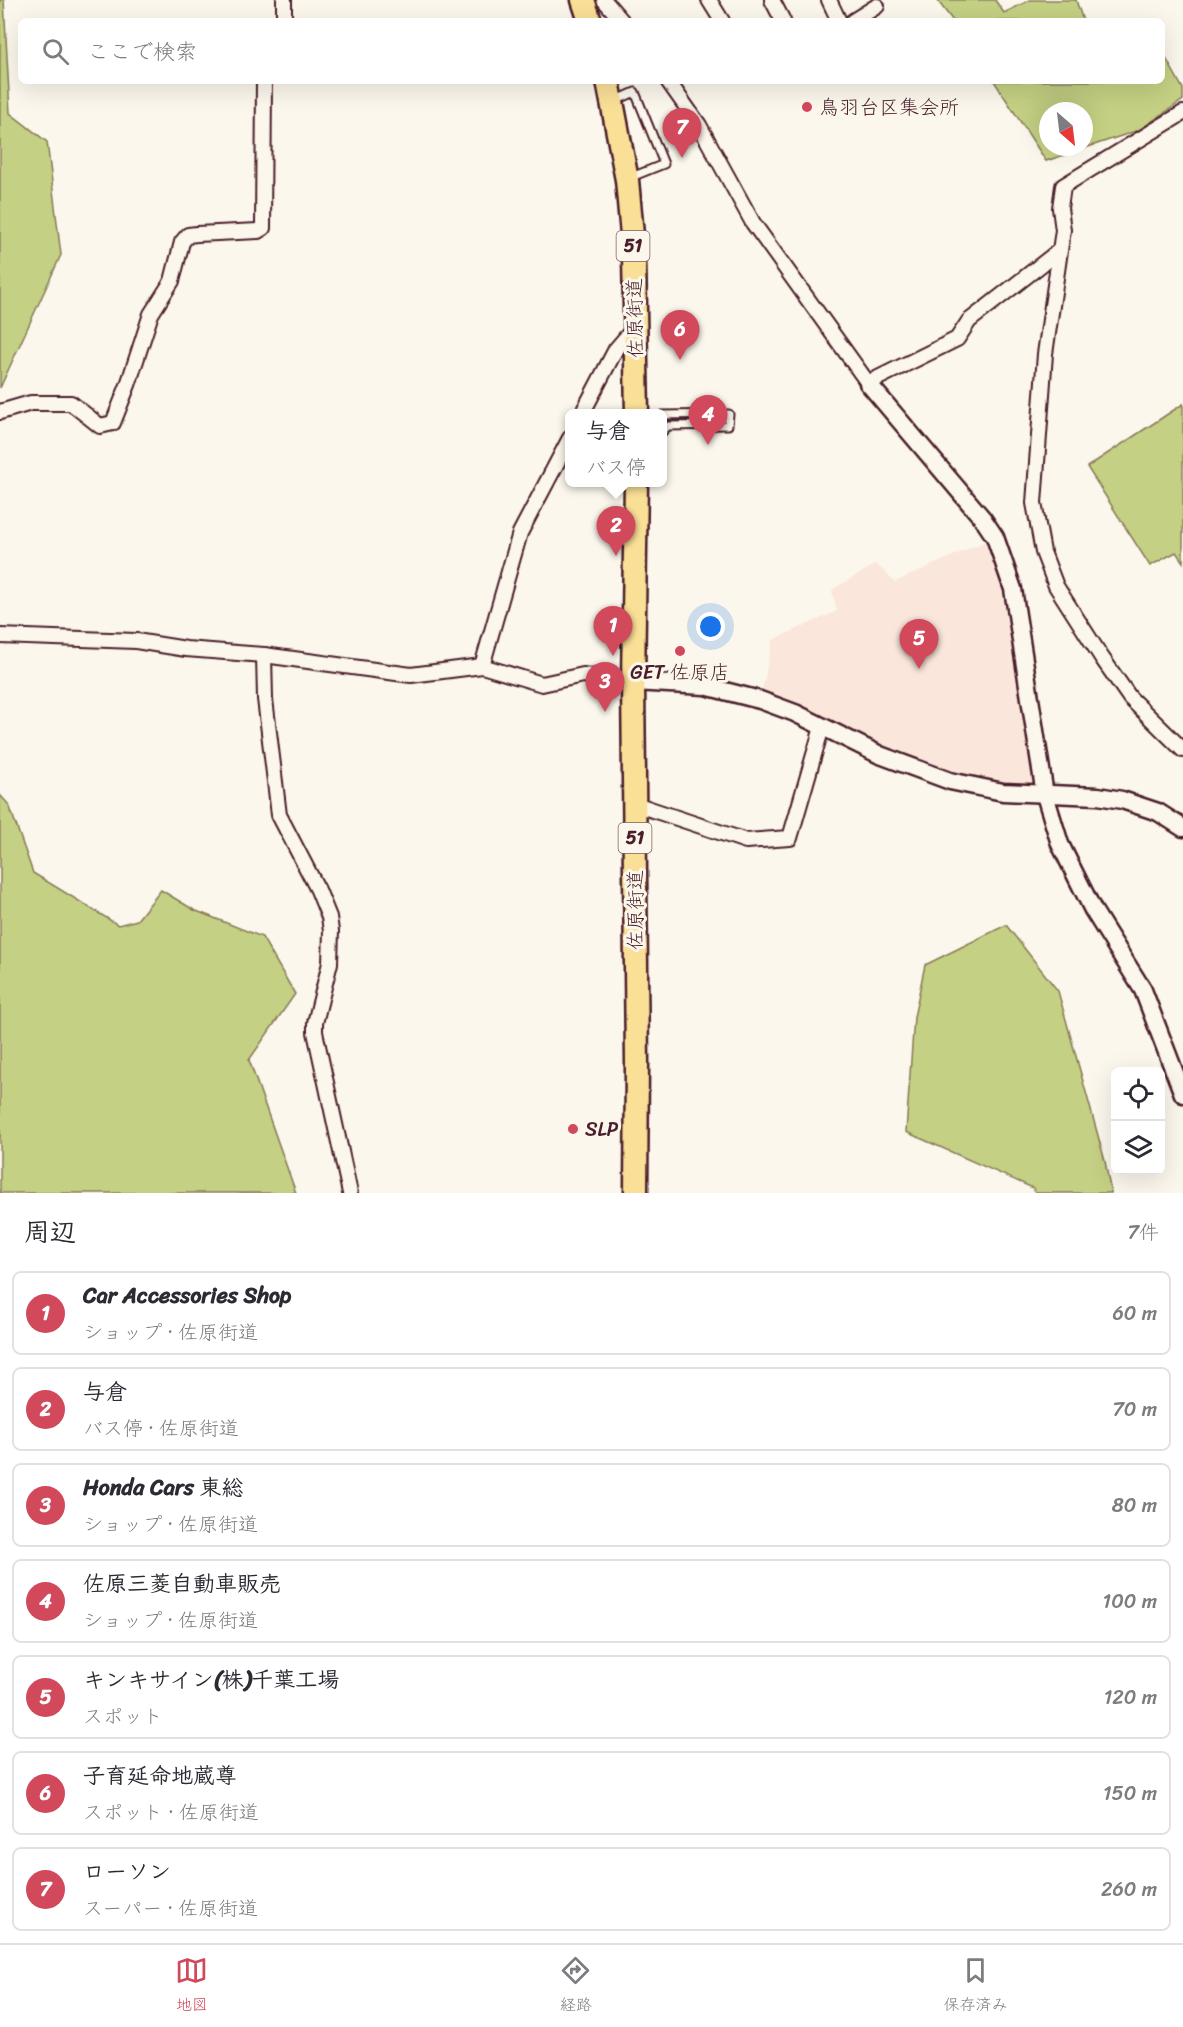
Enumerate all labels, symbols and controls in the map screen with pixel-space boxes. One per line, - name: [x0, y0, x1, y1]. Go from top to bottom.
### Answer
- search box: [18, 18, 1165, 84]
- text: ここで検索: [87, 32, 197, 71]
- icon: search: [39, 35, 72, 68]
- place label: 鳥羽台区集会所: [819, 90, 959, 125]
- marker: 鳥羽台区集会所: [800, 100, 814, 114]
- north arrow: [1039, 102, 1093, 156]
- pin: 7: [662, 108, 702, 158]
- road number: 51: [616, 231, 650, 261]
- street label: 佐原街道: [617, 278, 653, 358]
- pin: 6: [660, 310, 700, 360]
- pin: 4: [688, 396, 728, 445]
- popup: [565, 409, 667, 487]
- text: 与倉: [586, 411, 630, 450]
- text: バス停: [586, 450, 646, 485]
- pin: 2: [596, 506, 636, 556]
- pin: 1: [594, 606, 632, 656]
- your location: [696, 612, 725, 641]
- pin: 5: [900, 620, 938, 669]
- marker: GET 佐原店: [673, 644, 687, 658]
- place label: GET 佐原店: [630, 655, 730, 690]
- pin: 3: [586, 662, 624, 712]
- road number: 51: [618, 823, 652, 853]
- street label: 佐原街道: [618, 870, 653, 950]
- map controls: [1111, 1067, 1165, 1175]
- button: locate: [1111, 1067, 1165, 1121]
- place label: SLP: [585, 1112, 619, 1147]
- button: layers: [1111, 1121, 1165, 1175]
- marker: SLP: [566, 1122, 580, 1136]
- text: 周辺: [24, 1209, 76, 1255]
- text: 7件: [1128, 1215, 1159, 1250]
- text: Car Accessories Shop: [83, 1276, 291, 1315]
- text: 1: [41, 1296, 50, 1331]
- text: 60 m: [1112, 1296, 1157, 1331]
- text: ショップ · 佐原街道: [83, 1315, 258, 1350]
- text: 与倉: [83, 1372, 127, 1411]
- text: 2: [40, 1392, 51, 1427]
- text: 70 m: [1112, 1392, 1157, 1427]
- text: バス停 · 佐原街道: [83, 1411, 239, 1446]
- text: Honda Cars 東総: [83, 1468, 244, 1507]
- text: 3: [40, 1488, 51, 1523]
- text: 80 m: [1112, 1488, 1157, 1523]
- text: ショップ · 佐原街道: [83, 1507, 258, 1542]
- text: 佐原三菱自動車販売: [83, 1564, 281, 1603]
- text: 4: [39, 1584, 52, 1619]
- text: 100 m: [1103, 1584, 1157, 1619]
- text: ショップ · 佐原街道: [83, 1603, 258, 1638]
- text: キンキサイン(株)千葉工場: [83, 1660, 339, 1699]
- text: 5: [39, 1680, 52, 1715]
- text: 120 m: [1104, 1680, 1157, 1715]
- text: スポット: [83, 1699, 163, 1734]
- text: 子育延命地蔵尊: [83, 1756, 237, 1795]
- text: 6: [40, 1776, 51, 1811]
- text: 150 m: [1103, 1776, 1157, 1811]
- text: スポット · 佐原街道: [83, 1795, 259, 1830]
- text: ローソン: [83, 1852, 171, 1891]
- text: 7: [40, 1872, 51, 1907]
- text: 260 m: [1101, 1872, 1157, 1907]
- text: スーパー · 佐原街道: [83, 1891, 258, 1926]
- tab: 地図: [175, 1954, 208, 2019]
- tab: 経路: [559, 1954, 592, 2019]
- tab: 保存済み: [943, 1954, 1007, 2019]

